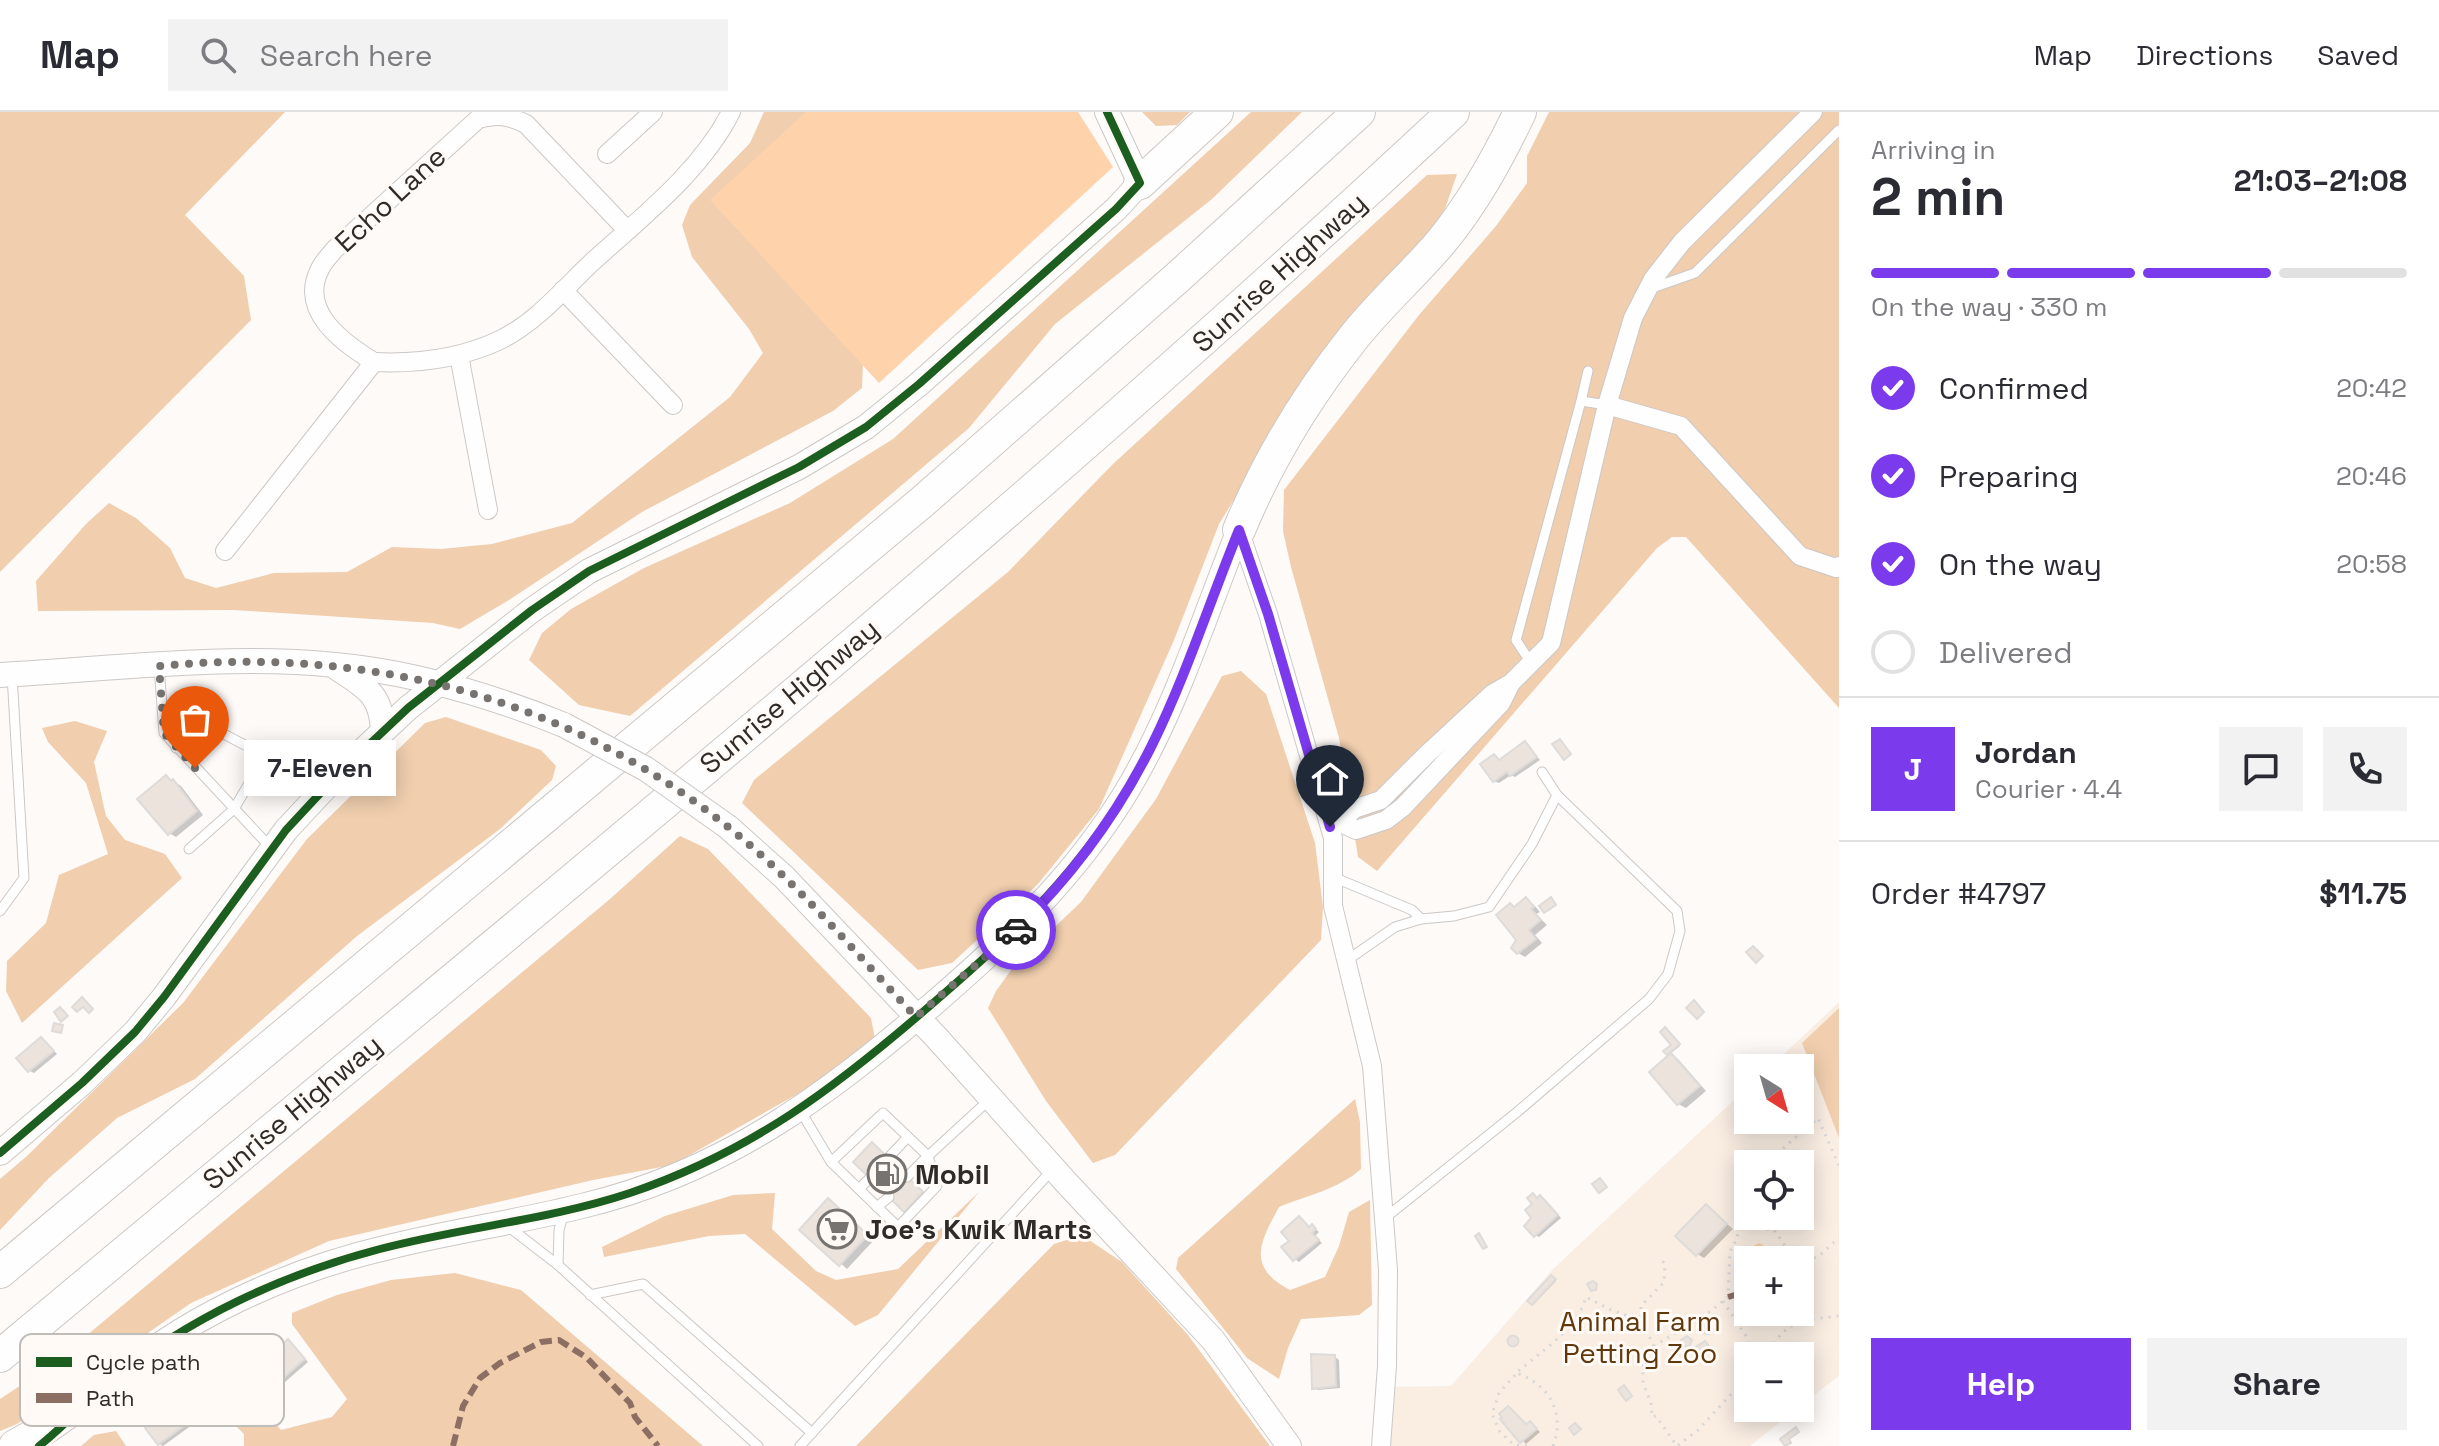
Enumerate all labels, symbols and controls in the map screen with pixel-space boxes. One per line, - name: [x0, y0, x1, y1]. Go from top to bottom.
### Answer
- search box: [168, 19, 728, 91]
- text: Map: [40, 31, 120, 79]
- icon: search: [196, 33, 240, 77]
- text: Search here: [260, 36, 433, 75]
- text: Map: [2034, 37, 2092, 73]
- text: Directions: [2136, 37, 2273, 73]
- text: Saved: [2317, 37, 2399, 73]
- text: Arriving in: [1871, 133, 1995, 167]
- street label: Echo Lane: [327, 138, 453, 260]
- text: 21:03–21:08: [2234, 161, 2407, 200]
- text: 2 min: [1871, 164, 2005, 230]
- street label: Sunrise Highway: [1184, 184, 1374, 360]
- text: On the way · 330 m: [1871, 290, 2107, 324]
- icon: check: [1871, 366, 1915, 410]
- text: Confirmed: [1939, 369, 2089, 408]
- text: 20:42: [2336, 371, 2407, 405]
- icon: check: [1871, 454, 1915, 498]
- text: Preparing: [1939, 457, 2078, 496]
- text: 20:46: [2336, 459, 2407, 493]
- icon: check: [1871, 542, 1915, 586]
- text: On the way: [1939, 545, 2102, 584]
- text: 20:58: [2336, 547, 2407, 581]
- street label: Sunrise Highway: [692, 611, 886, 781]
- text: Delivered: [1939, 633, 2073, 672]
- pin: [161, 686, 229, 768]
- icon: bag: [173, 698, 217, 742]
- button: chat: [2219, 727, 2303, 811]
- button: phone: [2323, 727, 2407, 811]
- text: Jordan: [1975, 733, 2077, 772]
- callout: 7-Eleven: [243, 740, 395, 796]
- pin: [1296, 745, 1364, 827]
- text: J: [1904, 750, 1922, 789]
- text: 7-Eleven: [267, 751, 373, 785]
- icon: home: [1308, 757, 1352, 801]
- text: Courier · 4.4: [1975, 772, 2122, 806]
- text: Order #4797: [1871, 874, 2046, 913]
- text: $11.75: [2319, 874, 2407, 913]
- courier: [976, 890, 1056, 970]
- icon: car: [994, 908, 1038, 952]
- street label: Sunrise Highway: [195, 1027, 389, 1197]
- north arrow: [1734, 1054, 1814, 1134]
- map controls: [1734, 1054, 1814, 1422]
- button: locate: [1734, 1150, 1814, 1230]
- fuel station icon: Mobil: [866, 1153, 908, 1195]
- place label: Mobil: [915, 1156, 990, 1192]
- supermarket icon: Joe's Kwik Marts: [816, 1208, 858, 1250]
- place label: Joe's Kwik Marts: [865, 1211, 1092, 1247]
- button: +: [1734, 1246, 1814, 1326]
- park label: Animal Farm Petting Zoo: [1559, 1303, 1721, 1371]
- legend: [20, 1334, 284, 1426]
- button: Help: [1871, 1338, 2131, 1430]
- button: Share: [2147, 1338, 2407, 1430]
- button: −: [1734, 1342, 1814, 1422]
- text: Cycle path: [86, 1348, 201, 1376]
- text: Path: [86, 1384, 135, 1412]

